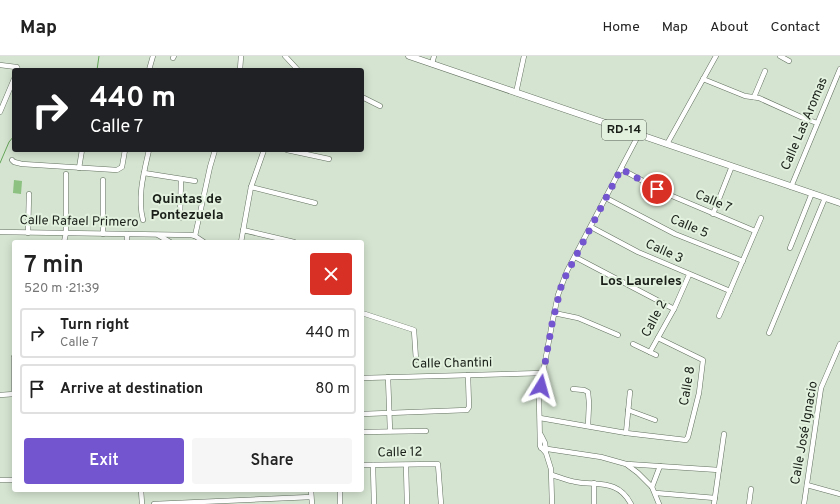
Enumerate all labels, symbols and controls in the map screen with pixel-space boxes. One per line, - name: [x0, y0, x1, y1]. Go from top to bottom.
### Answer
- text: Map: [20, 16, 57, 40]
- text: Home: [603, 19, 640, 36]
- text: Map: [662, 19, 688, 36]
- text: About: [710, 19, 749, 36]
- text: Contact: [771, 19, 820, 36]
- street label: Calle Las Aromas: [778, 75, 832, 173]
- text: 440 m: [90, 81, 176, 117]
- icon: right: [24, 84, 76, 136]
- text: Calle 7: [90, 116, 143, 139]
- road number: RD-14: [602, 120, 646, 140]
- pin: [640, 172, 674, 206]
- icon: arrive: [646, 178, 668, 200]
- street label: Calle 7: [692, 187, 734, 217]
- district label: Quintas de Pontezuela: [150, 191, 224, 224]
- street label: Calle 5: [667, 212, 711, 242]
- street label: Calle Rafael Primero: [19, 213, 139, 231]
- street label: Calle 3: [643, 237, 685, 267]
- text: 7 min: [24, 251, 84, 281]
- button: close: [310, 253, 352, 295]
- district label: Los Laureles: [600, 273, 682, 290]
- text: 520 m · 21:39: [24, 281, 100, 297]
- street label: Calle 2: [639, 298, 671, 340]
- text: Turn right: [60, 316, 129, 335]
- icon: right: [26, 322, 48, 344]
- text: 440 m: [306, 324, 350, 343]
- text: Calle 7: [60, 335, 98, 351]
- street label: Calle Chantini: [412, 355, 492, 373]
- position arrow: [520, 365, 562, 407]
- street label: Calle 8: [677, 365, 699, 407]
- icon: arrive: [26, 378, 48, 400]
- text: Arrive at destination: [60, 380, 203, 399]
- text: 80 m: [315, 380, 350, 399]
- street label: Calle José Ignacio: [788, 380, 822, 486]
- button: Exit: [24, 438, 184, 484]
- button: Share: [192, 438, 352, 484]
- street label: Calle 12: [377, 445, 423, 461]

